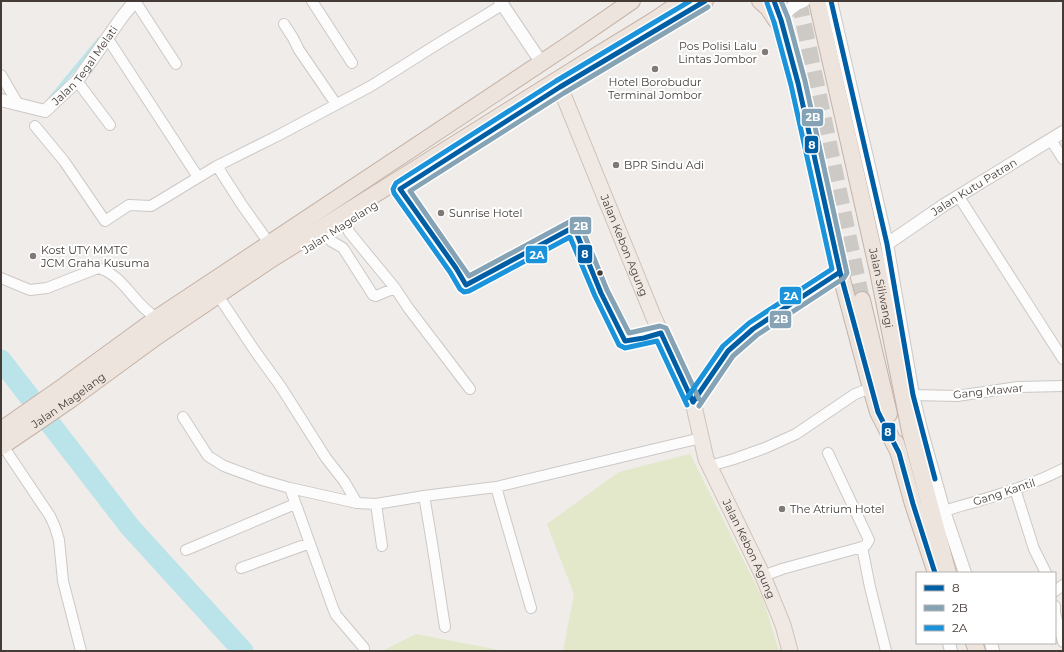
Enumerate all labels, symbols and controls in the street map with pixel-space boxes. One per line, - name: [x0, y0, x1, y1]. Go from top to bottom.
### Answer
- street label: Jalan Tegal Melati: [48, 23, 121, 109]
- place label: Pos Polisi Lalu Lintas Jombor: [678, 39, 757, 66]
- marker: Pos Polisi Lalu Lintas Jombor: [760, 47, 770, 57]
- marker: Hotel Borobudur Terminal Jombor: [650, 64, 660, 74]
- place label: Hotel Borobudur Terminal Jombor: [608, 75, 702, 102]
- line badge: 2B: [801, 108, 824, 127]
- text: 2B: [806, 110, 820, 124]
- line badge: 8: [804, 135, 819, 154]
- text: 8: [808, 138, 816, 152]
- street label: Jalan Kutu Patran: [928, 155, 1019, 219]
- place label: BPR Sindu Adi: [624, 158, 704, 172]
- marker: BPR Sindu Adi: [611, 160, 621, 170]
- street label: Jalan Kebon Agung: [597, 192, 651, 298]
- street label: Jalan Magelang: [299, 197, 380, 257]
- place label: Sunrise Hotel: [449, 206, 522, 220]
- marker: Sunrise Hotel: [436, 208, 446, 218]
- line badge: 2B: [569, 216, 592, 235]
- text: 2B: [574, 219, 588, 233]
- place label: Kost UTY MMTC JCM Graha Kusuma: [40, 243, 149, 270]
- line badge: 8: [577, 244, 593, 264]
- line badge: 2A: [525, 245, 548, 264]
- street label: Jalan Siliwangi: [866, 246, 896, 329]
- text: 8: [581, 247, 589, 261]
- text: 2A: [530, 248, 545, 262]
- marker: Kost UTY MMTC JCM Graha Kusuma: [28, 251, 38, 261]
- unlabelled marker: [595, 268, 605, 278]
- line badge: 2A: [779, 286, 802, 305]
- text: 2A: [784, 289, 799, 303]
- line badge: 2B: [769, 310, 792, 329]
- text: 2B: [774, 312, 788, 326]
- street label: Jalan Magelang: [28, 369, 108, 432]
- street label: Gang Mawar: [952, 380, 1024, 402]
- line badge: 8: [881, 422, 896, 442]
- text: 8: [884, 425, 892, 439]
- street label: Gang Kantil: [971, 475, 1037, 509]
- street label: Jalan Kebon Agung: [719, 496, 778, 601]
- place label: The Atrium Hotel: [790, 502, 885, 516]
- marker: The Atrium Hotel: [777, 504, 787, 514]
- legend: [916, 572, 1056, 644]
- text: 8: [952, 580, 960, 595]
- text: 2B: [952, 600, 968, 615]
- text: 2A: [952, 620, 968, 635]

